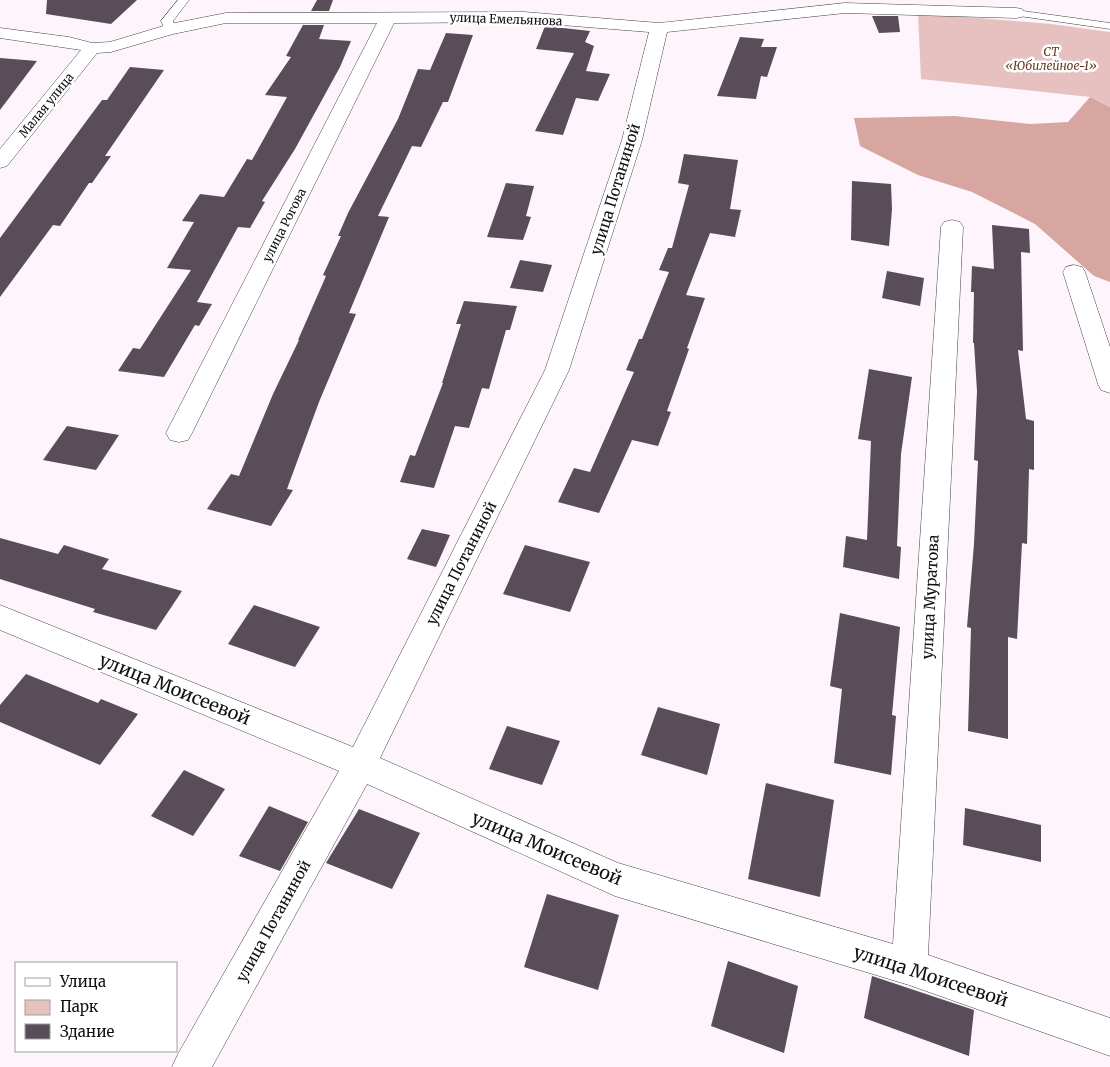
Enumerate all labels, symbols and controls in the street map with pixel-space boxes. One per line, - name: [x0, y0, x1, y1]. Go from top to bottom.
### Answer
- street label: улица Емельянова: [449, 10, 563, 28]
- park label: СТ «Юбилейное-1»: [1005, 44, 1097, 73]
- street label: Малая улица: [15, 69, 77, 140]
- street label: улица Потаниной: [586, 121, 644, 257]
- street label: улица Рогова: [259, 185, 309, 264]
- street label: улица Потаниной: [422, 498, 500, 628]
- street label: улица Муратова: [917, 534, 943, 660]
- street label: улица Моисеевой: [96, 648, 254, 730]
- street label: улица Моисеевой: [468, 806, 626, 890]
- street label: улица Потаниной: [232, 857, 314, 985]
- street label: улица Моисеевой: [851, 940, 1011, 1012]
- legend: [15, 962, 178, 1052]
- text: Улица: [59, 972, 106, 991]
- text: Парк: [60, 997, 99, 1016]
- text: Здание: [60, 1022, 114, 1041]

